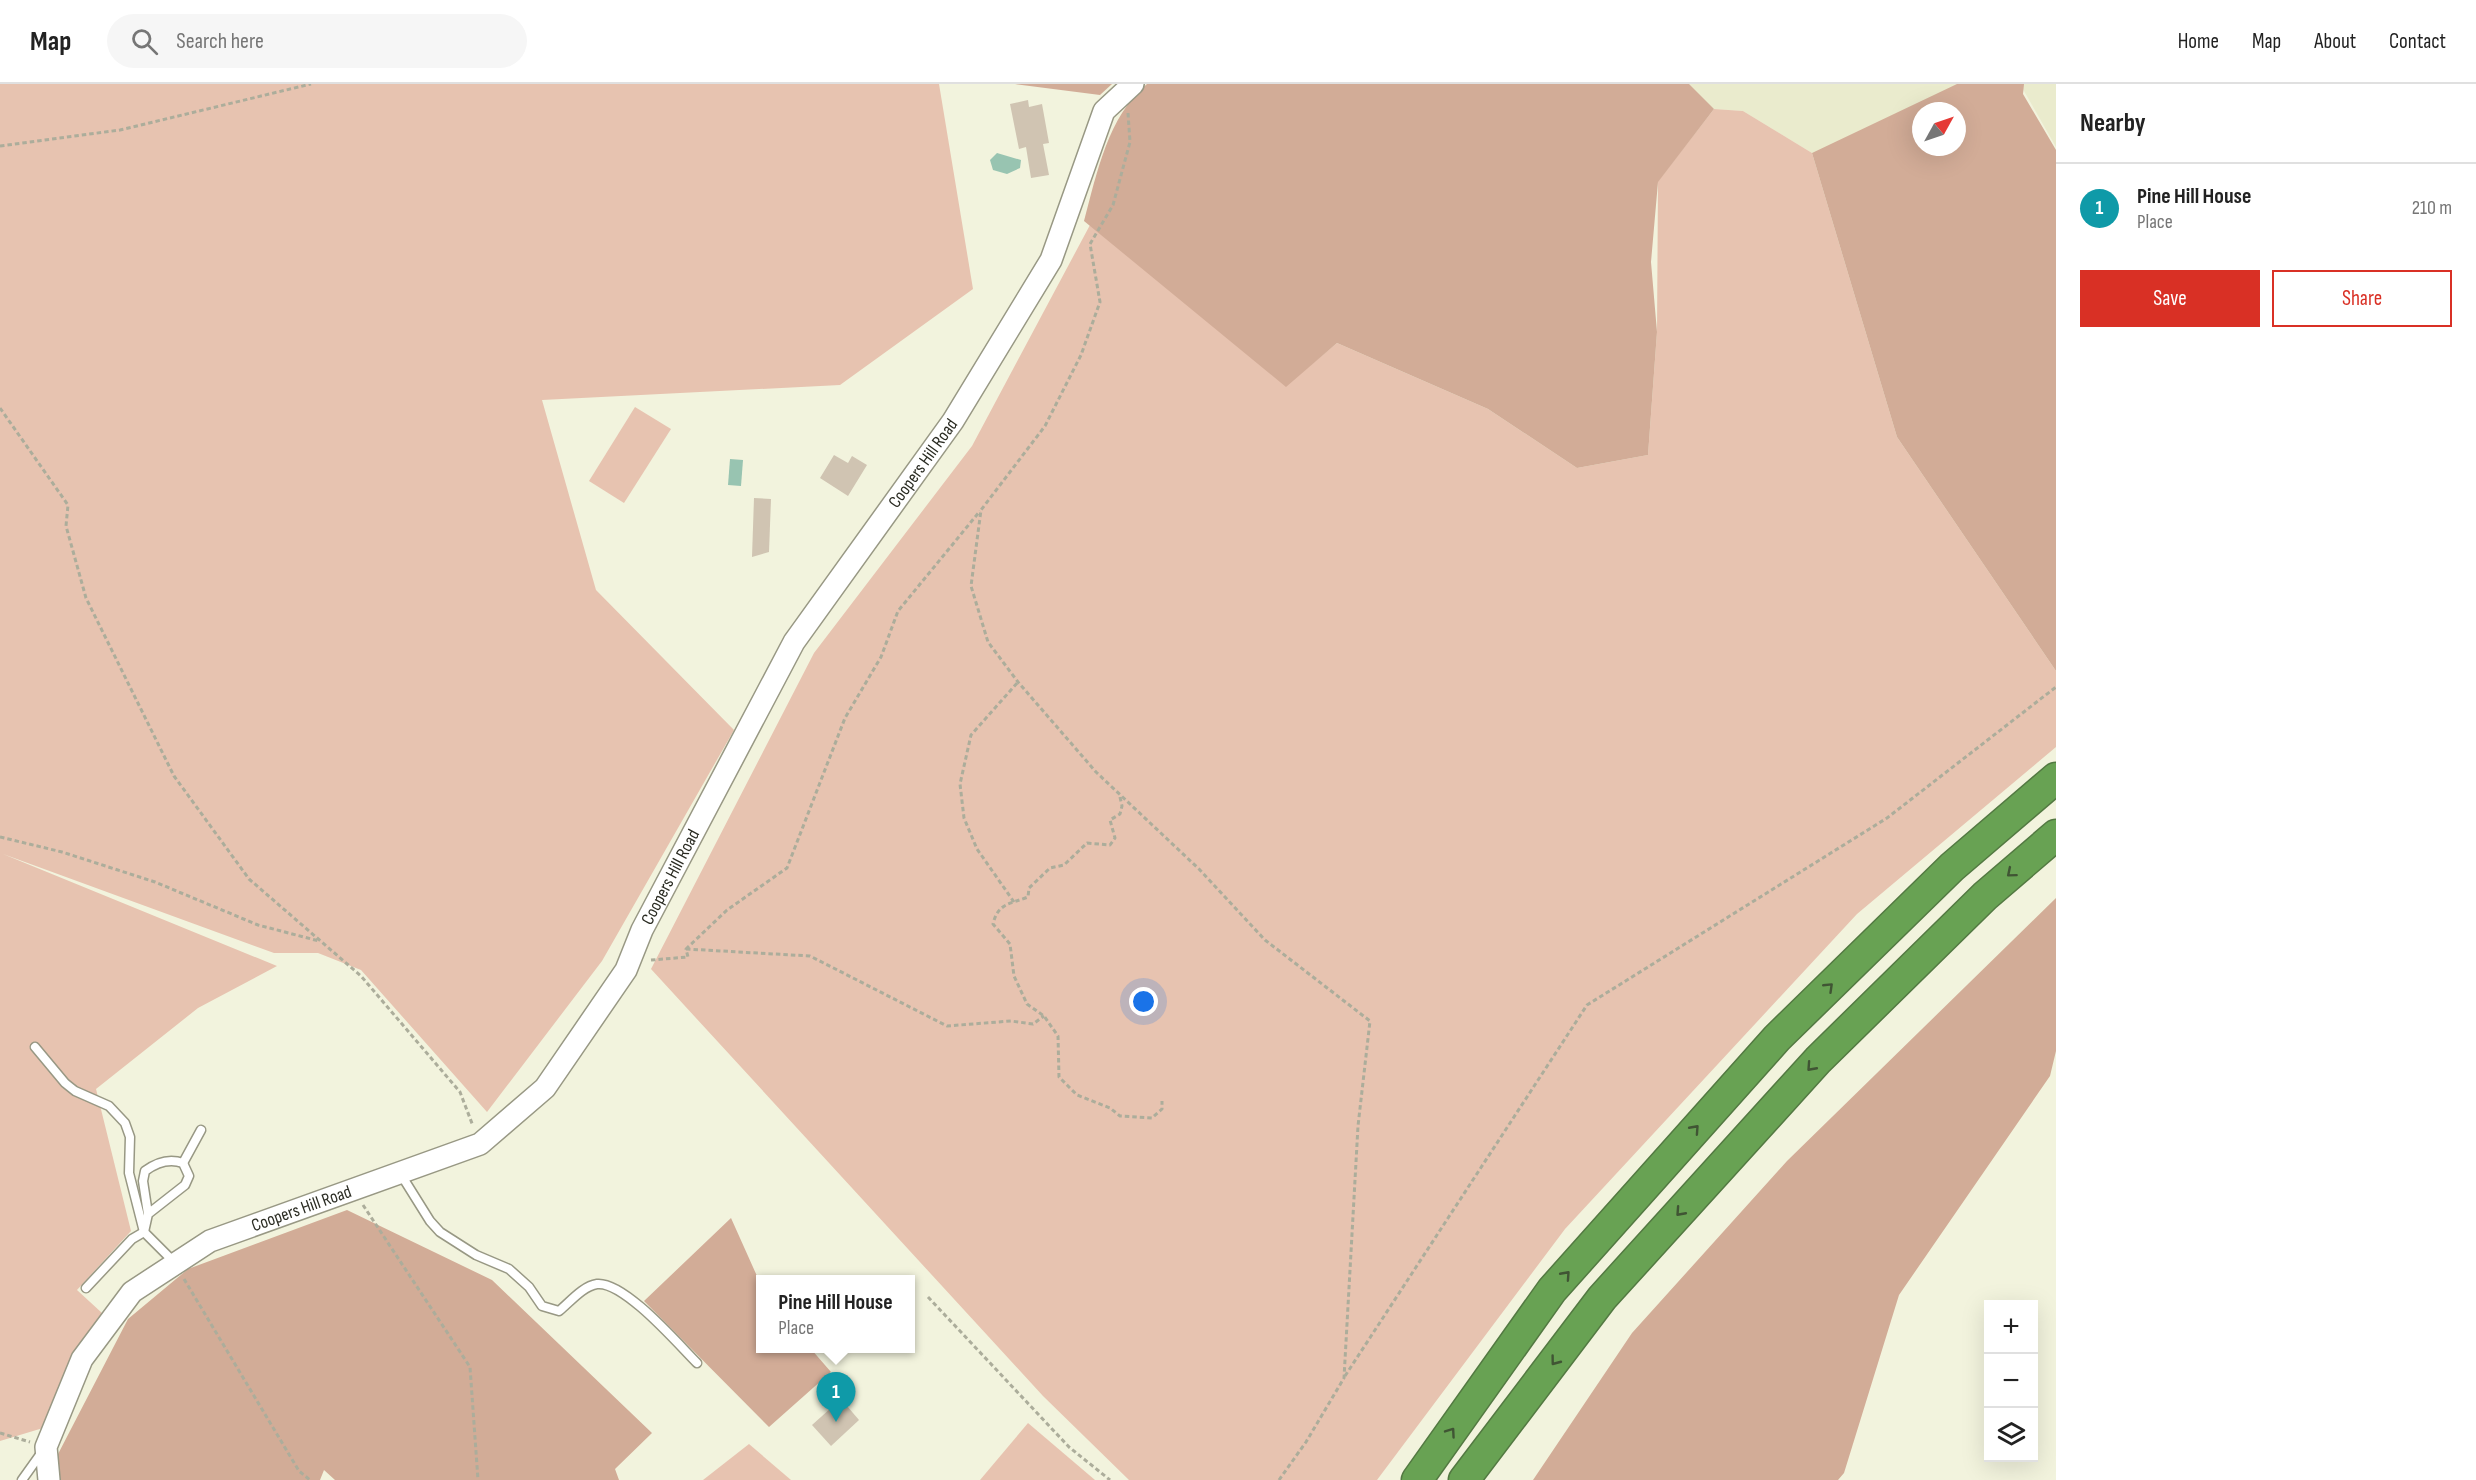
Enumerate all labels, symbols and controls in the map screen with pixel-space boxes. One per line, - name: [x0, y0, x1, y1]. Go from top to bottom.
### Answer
- search box: [107, 14, 527, 68]
- text: Map: [30, 25, 71, 58]
- icon: search: [128, 25, 161, 58]
- text: Search here: [176, 28, 264, 55]
- text: Home: [2178, 29, 2219, 54]
- text: Map: [2252, 29, 2281, 54]
- text: About: [2314, 29, 2356, 54]
- text: Contact: [2389, 29, 2446, 54]
- north arrow: [1912, 102, 1966, 156]
- text: Nearby: [2080, 108, 2146, 139]
- text: Pine Hill House: [2137, 183, 2251, 210]
- text: 1: [2096, 196, 2103, 220]
- text: 210 m: [2412, 196, 2452, 220]
- text: Place: [2137, 210, 2173, 234]
- button: Save: [2080, 270, 2260, 327]
- button: Share: [2272, 270, 2452, 327]
- street label: Coopers Hill Road: [884, 414, 962, 512]
- street label: Coopers Hill Road: [636, 826, 704, 928]
- one-way arrow: [2007, 866, 2018, 877]
- one-way arrow: [1822, 983, 1832, 994]
- your location: [1129, 987, 1158, 1016]
- one-way arrow: [1807, 1061, 1818, 1071]
- one-way arrow: [1688, 1125, 1699, 1136]
- street label: Coopers Hill Road: [248, 1181, 354, 1236]
- one-way arrow: [1676, 1205, 1687, 1216]
- one-way arrow: [1559, 1271, 1570, 1282]
- popup: [756, 1275, 915, 1353]
- text: Pine Hill House: [778, 1289, 893, 1316]
- map controls: [1984, 1300, 2038, 1462]
- button: +: [1984, 1300, 2038, 1354]
- text: Place: [778, 1316, 814, 1340]
- one-way arrow: [1551, 1354, 1562, 1365]
- button: −: [1984, 1354, 2038, 1408]
- pin: 1: [816, 1372, 856, 1422]
- button: layers: [1984, 1408, 2038, 1462]
- one-way arrow: [1444, 1428, 1455, 1439]

